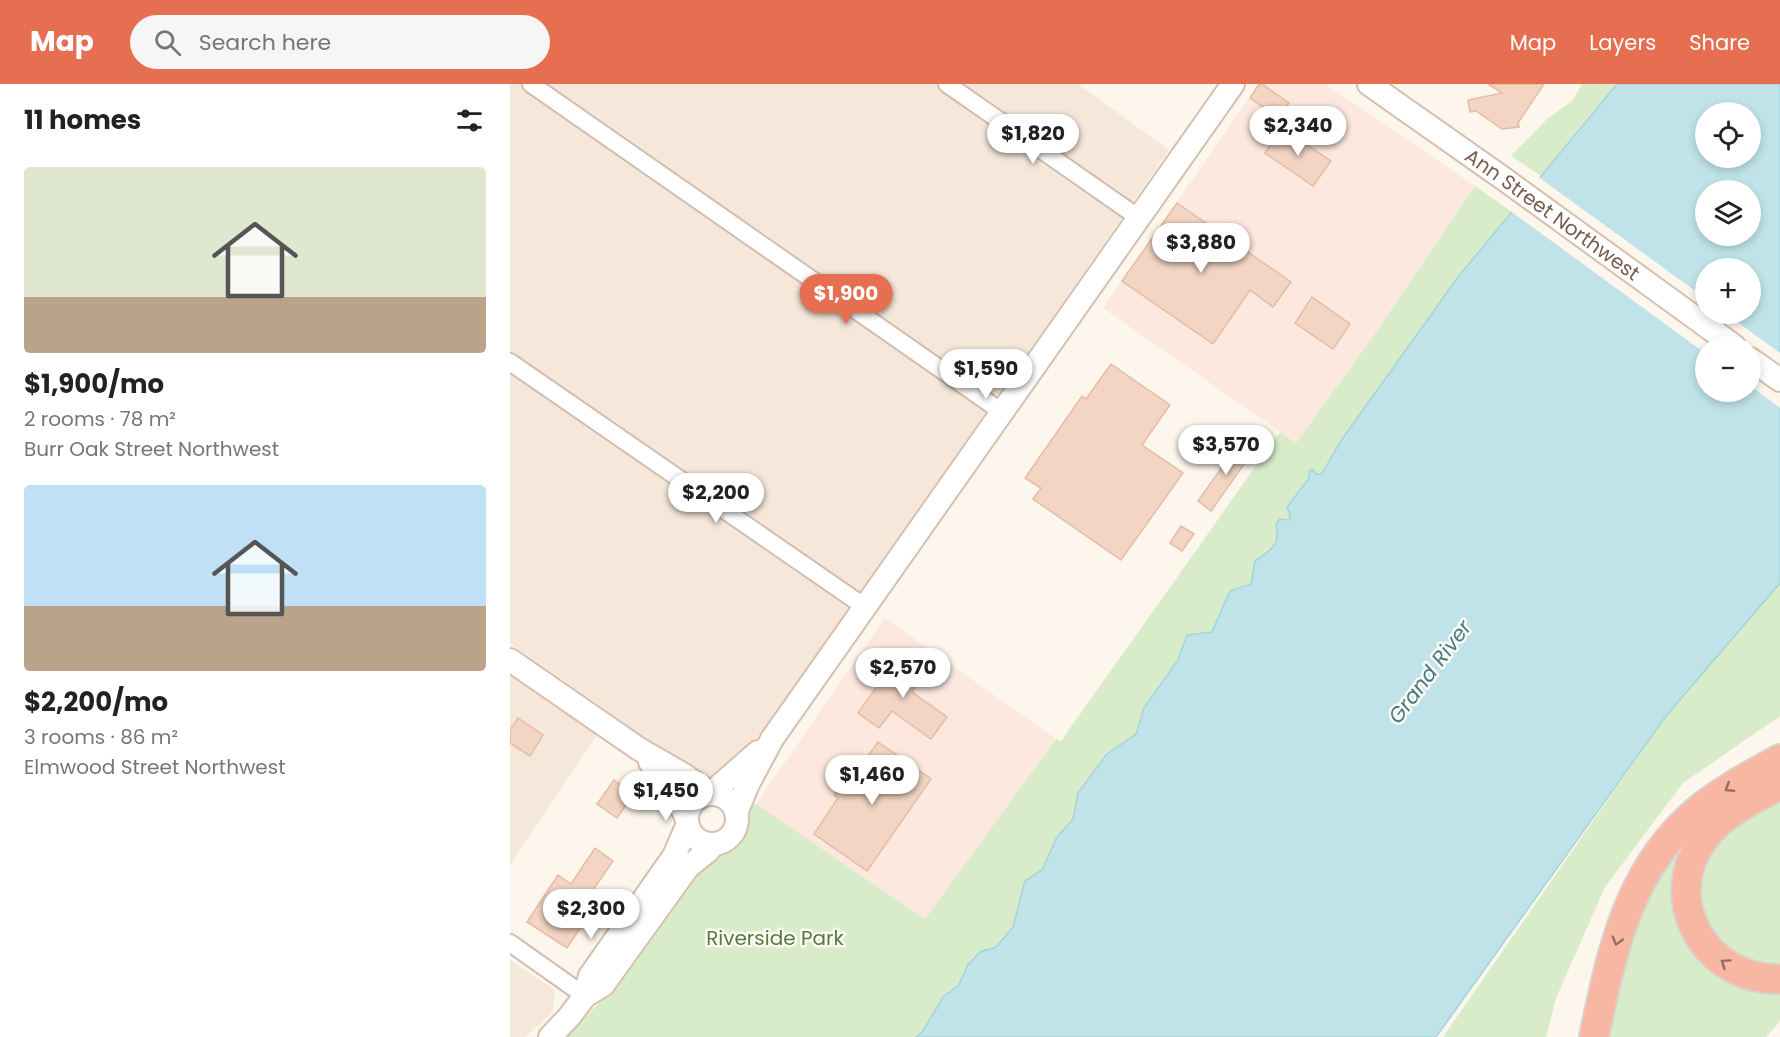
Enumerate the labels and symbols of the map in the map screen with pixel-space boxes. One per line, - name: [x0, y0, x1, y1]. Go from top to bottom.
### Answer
- pin: $2,340: [1249, 106, 1347, 157]
- pin: $1,820: [984, 114, 1082, 165]
- street label: Ann Street Northwest: [1459, 142, 1645, 287]
- pin: $3,880: [1152, 223, 1250, 274]
- pin: $1,900: [797, 274, 895, 325]
- pin: $1,590: [937, 349, 1035, 400]
- pin: $3,570: [1177, 425, 1275, 476]
- pin: $2,200: [667, 473, 765, 524]
- water label: Grand River: [1381, 613, 1479, 729]
- pin: $2,570: [854, 648, 952, 699]
- pin: $1,460: [823, 755, 921, 806]
- pin: $1,450: [617, 771, 715, 822]
- one-way arrow: [1725, 781, 1735, 793]
- pin: $2,300: [542, 889, 640, 940]
- park label: Riverside Park: [706, 924, 845, 952]
- one-way arrow: [1612, 935, 1624, 946]
- one-way arrow: [1721, 959, 1732, 970]

